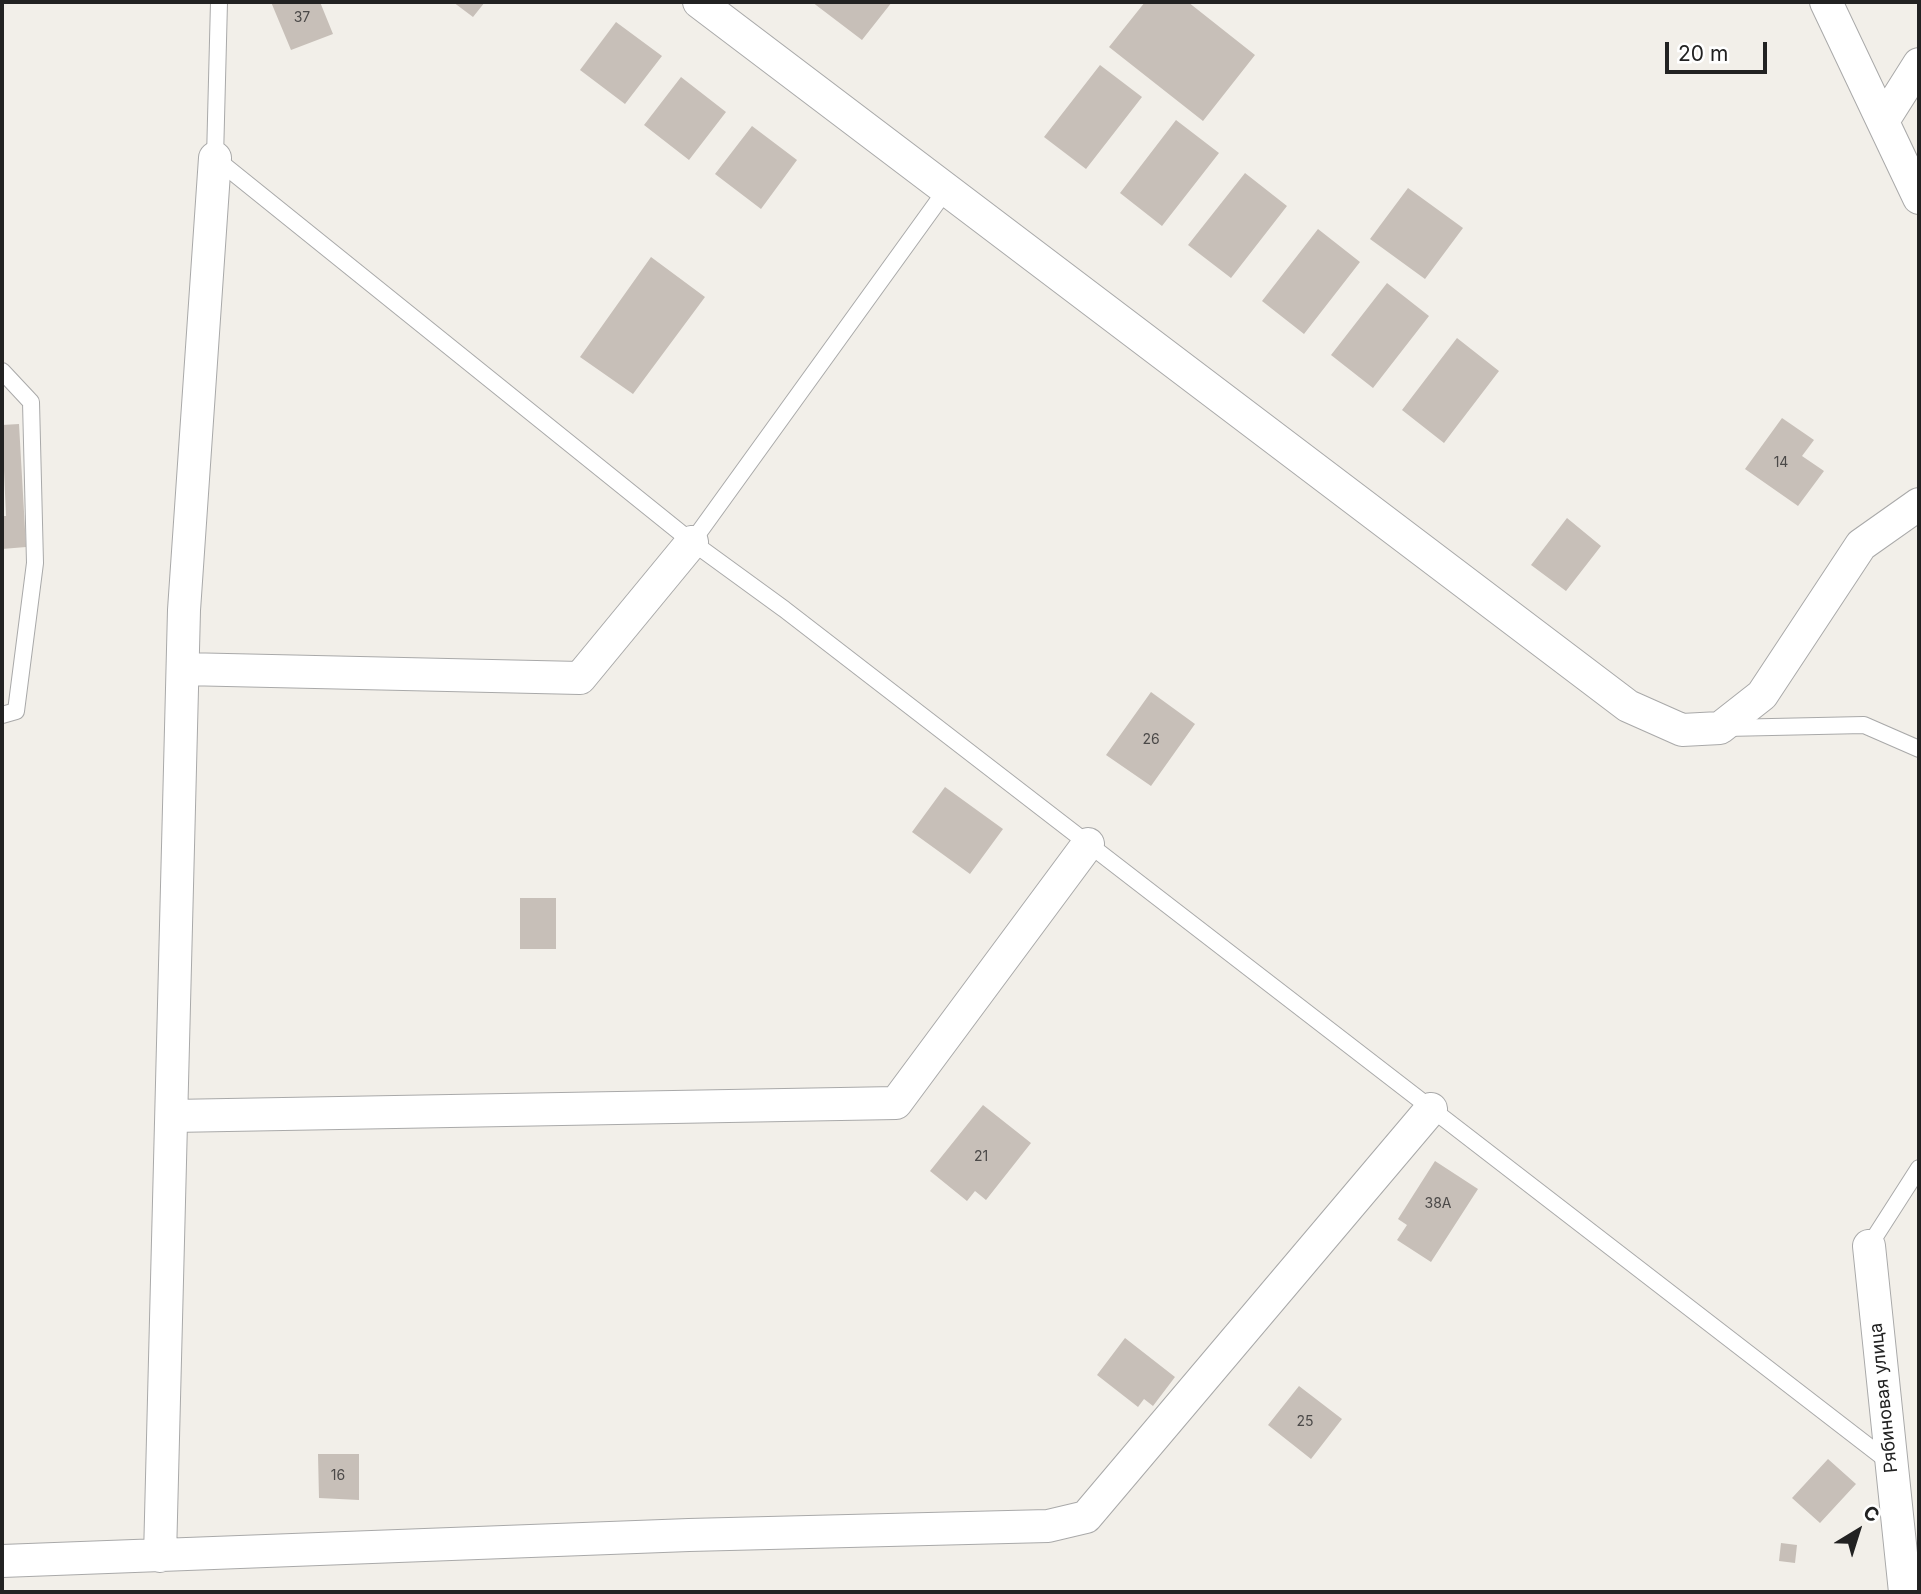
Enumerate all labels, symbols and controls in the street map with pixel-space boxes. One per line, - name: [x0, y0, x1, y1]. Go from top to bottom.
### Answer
- house number: 37: [294, 10, 310, 26]
- scale bar: [1669, 28, 1770, 72]
- text: 20 m: [1678, 41, 1728, 66]
- house number: 14: [1774, 455, 1788, 471]
- house number: 26: [1142, 732, 1160, 748]
- house number: 21: [974, 1149, 988, 1165]
- house number: 38А: [1425, 1196, 1451, 1212]
- street label: Рябиновая улица: [1865, 1322, 1903, 1474]
- house number: 25: [1296, 1414, 1314, 1430]
- house number: 16: [331, 1468, 345, 1484]
- north arrow: [1823, 1496, 1893, 1566]
- text: С: [1859, 1501, 1884, 1527]

